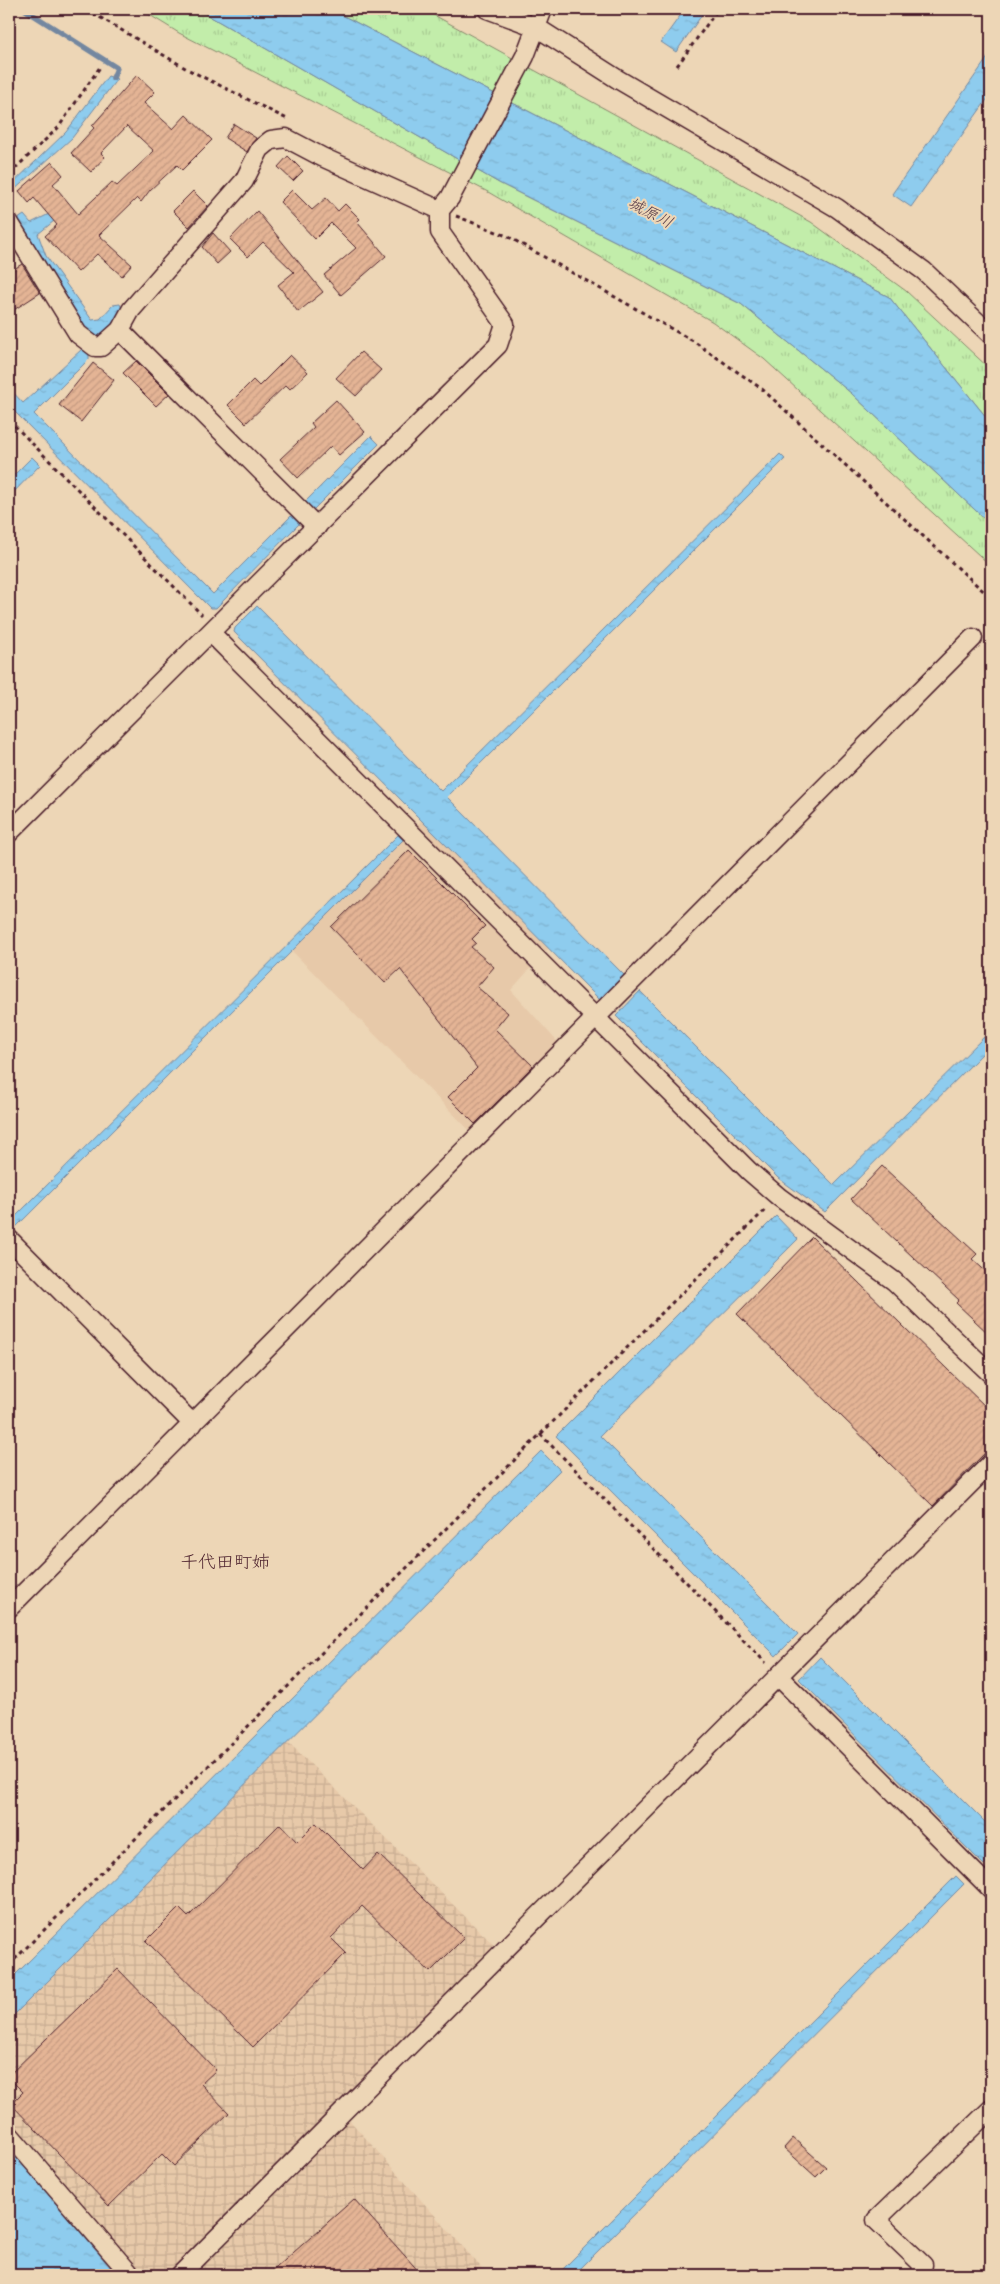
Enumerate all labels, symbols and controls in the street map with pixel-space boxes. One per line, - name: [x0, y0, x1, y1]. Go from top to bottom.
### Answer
- water label: 城原川: [625, 193, 676, 233]
- district label: 千代田町姉: [180, 1551, 270, 1574]

